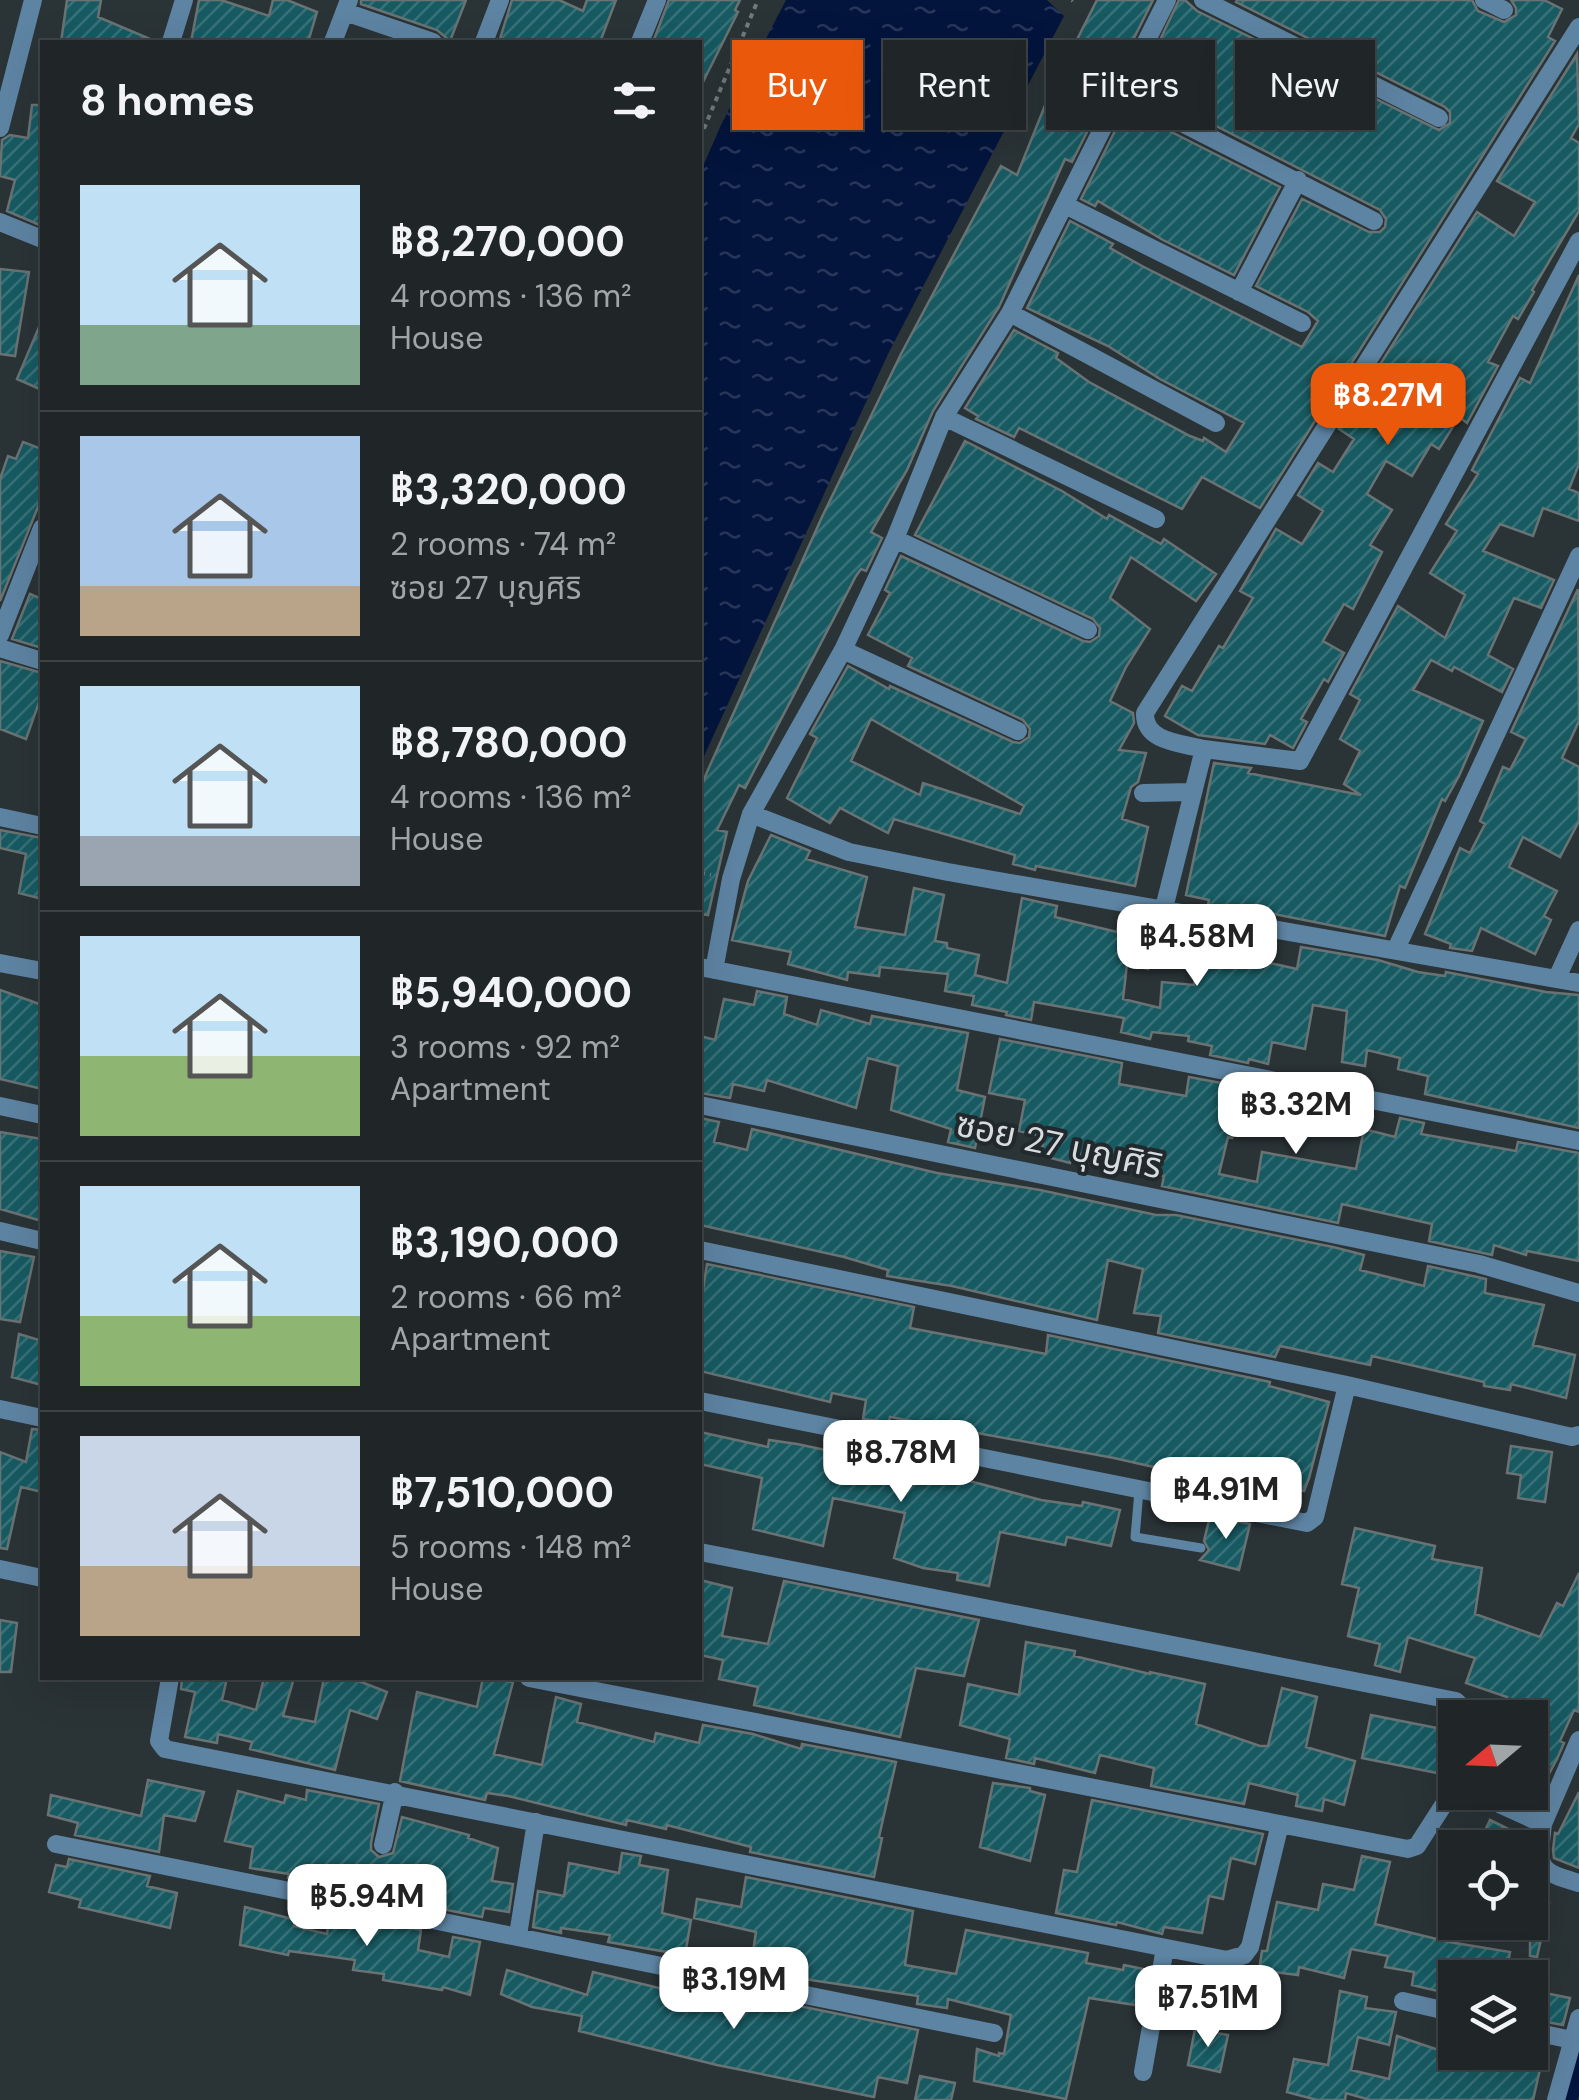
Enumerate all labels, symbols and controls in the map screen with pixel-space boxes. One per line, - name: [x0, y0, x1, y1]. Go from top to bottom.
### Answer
- chip: Buy: [732, 40, 863, 130]
- chip: Rent: [883, 40, 1026, 130]
- chip: Filters: [1046, 40, 1215, 130]
- chip: New: [1235, 40, 1375, 130]
- text: 8 homes: [80, 73, 255, 128]
- icon: filters: [607, 73, 662, 128]
- text: ฿8,270,000: [390, 214, 625, 269]
- icon: home: [160, 225, 280, 345]
- text: 4 rooms · 136 m²: [390, 275, 632, 317]
- text: House: [390, 317, 483, 359]
- pin: ฿8.27M: [1307, 363, 1469, 448]
- text: ฿8.27M: [1333, 374, 1443, 416]
- text: ฿3,320,000: [390, 462, 627, 517]
- icon: home: [160, 476, 280, 596]
- text: 2 rooms · 74 m²: [390, 523, 616, 565]
- text: ซอย 27 บุญศิริ: [390, 567, 581, 609]
- text: ฿8,780,000: [390, 715, 628, 770]
- icon: home: [160, 726, 280, 846]
- text: 4 rooms · 136 m²: [390, 776, 632, 818]
- text: House: [390, 818, 483, 860]
- pin: ฿4.58M: [1116, 904, 1278, 989]
- text: ฿4.58M: [1139, 915, 1255, 957]
- text: ฿5,940,000: [390, 965, 632, 1020]
- icon: home: [160, 976, 280, 1096]
- text: 3 rooms · 92 m²: [390, 1026, 620, 1068]
- text: Apartment: [390, 1068, 551, 1110]
- pin: ฿3.32M: [1215, 1072, 1377, 1157]
- text: ฿3.32M: [1240, 1083, 1352, 1125]
- street label: ซอย 27 บุญศิริ: [952, 1101, 1166, 1189]
- text: ฿3,190,000: [390, 1215, 619, 1270]
- icon: home: [160, 1226, 280, 1346]
- text: 2 rooms · 66 m²: [390, 1276, 622, 1318]
- text: Apartment: [390, 1318, 551, 1360]
- pin: ฿8.78M: [820, 1420, 982, 1505]
- text: ฿8.78M: [845, 1431, 957, 1473]
- pin: ฿4.91M: [1145, 1457, 1307, 1542]
- text: ฿7,510,000: [390, 1465, 614, 1520]
- text: ฿4.91M: [1173, 1468, 1279, 1510]
- icon: home: [160, 1476, 280, 1596]
- text: 5 rooms · 148 m²: [390, 1526, 632, 1568]
- text: House: [390, 1568, 483, 1610]
- north arrow: [1438, 1700, 1548, 1810]
- map controls: [1438, 1700, 1548, 2070]
- button: locate: [1438, 1830, 1548, 1940]
- pin: ฿5.94M: [286, 1864, 448, 1949]
- text: ฿5.94M: [309, 1875, 425, 1917]
- pin: ฿3.19M: [653, 1947, 815, 2032]
- text: ฿3.19M: [681, 1958, 787, 2000]
- button: layers: [1438, 1960, 1548, 2070]
- pin: ฿7.51M: [1127, 1965, 1289, 2050]
- text: ฿7.51M: [1157, 1976, 1259, 2018]

